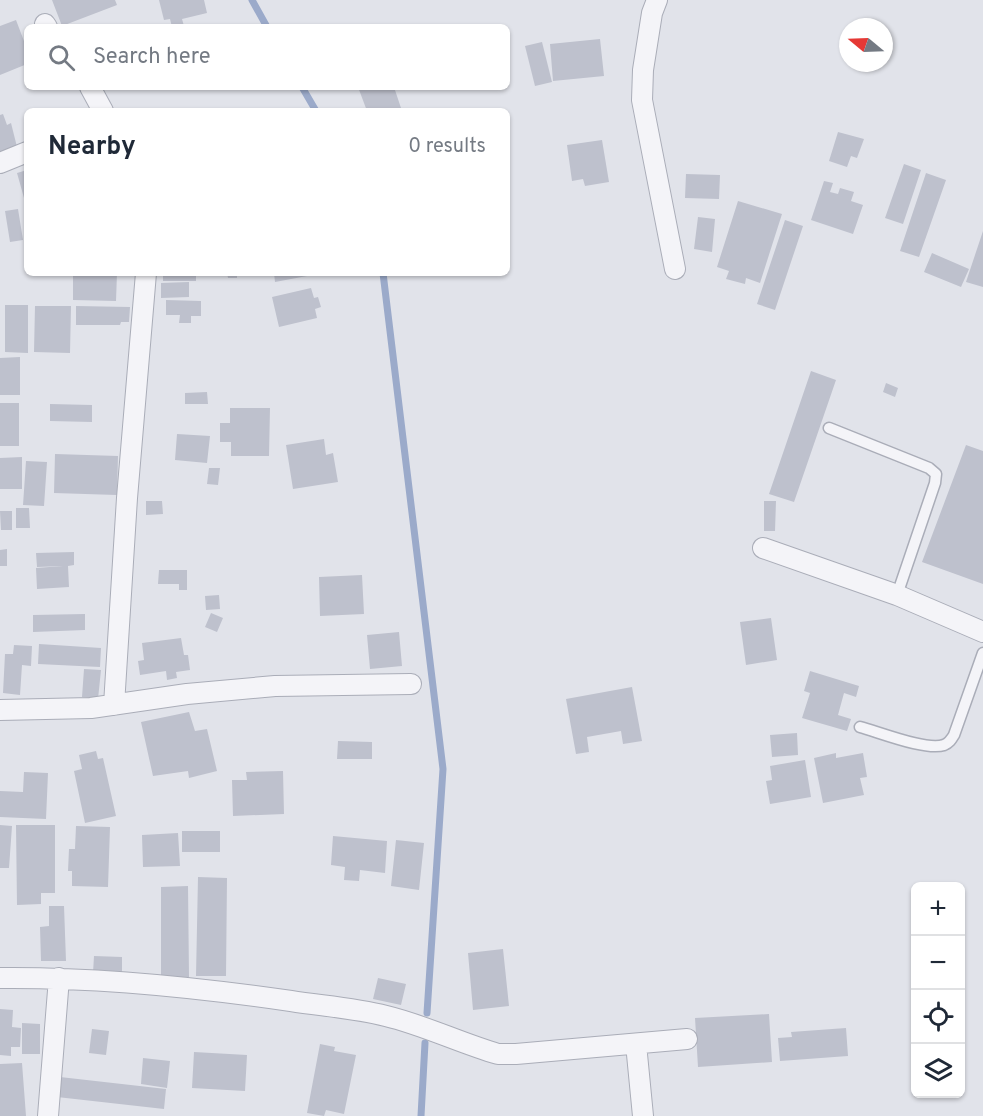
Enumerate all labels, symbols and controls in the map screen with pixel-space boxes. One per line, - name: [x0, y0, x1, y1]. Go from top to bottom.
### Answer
- north arrow: [839, 18, 893, 72]
- search box: [24, 24, 510, 90]
- icon: search: [45, 41, 78, 74]
- text: Search here: [93, 44, 211, 71]
- text: Nearby: [48, 131, 136, 164]
- text: 0 results: [408, 134, 486, 160]
- map controls: [911, 882, 965, 1098]
- button: +: [911, 882, 965, 936]
- button: −: [911, 936, 965, 990]
- button: locate: [911, 990, 965, 1044]
- button: layers: [911, 1044, 965, 1098]

